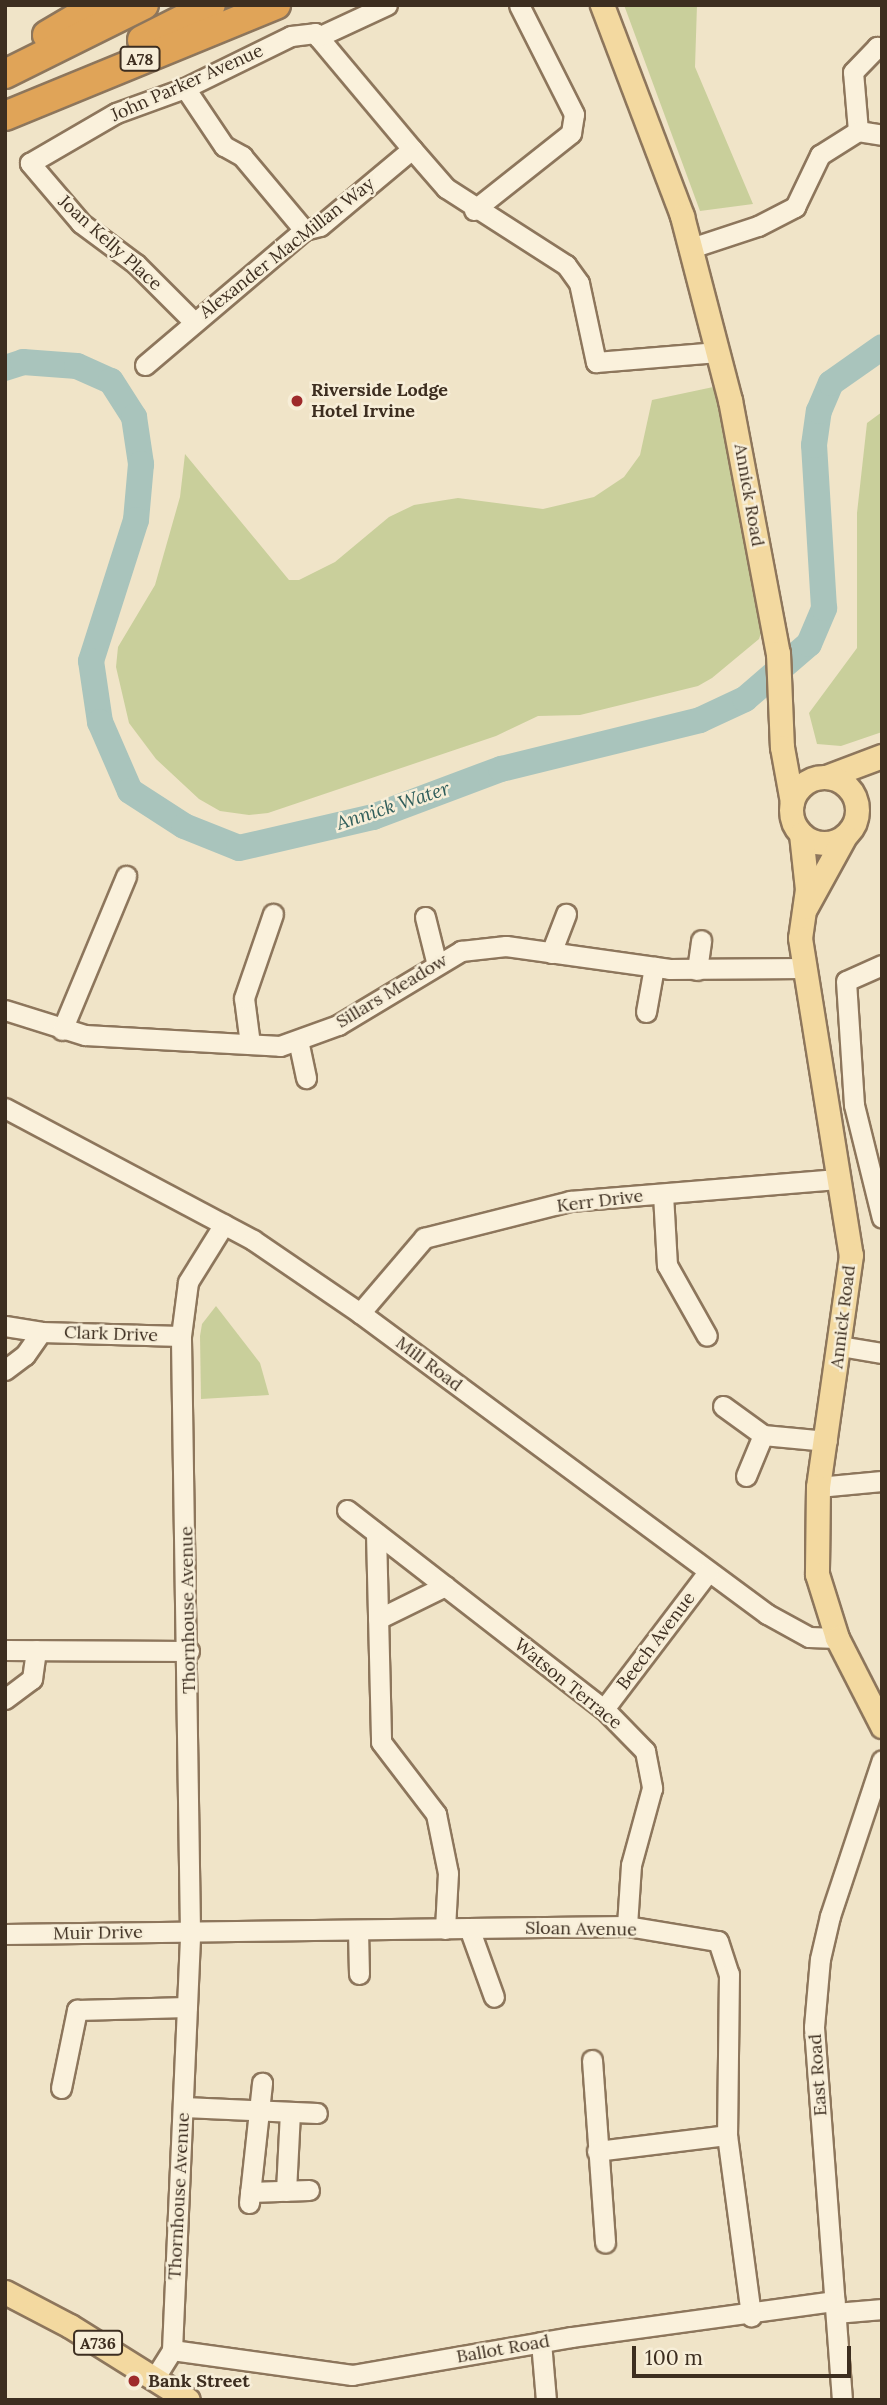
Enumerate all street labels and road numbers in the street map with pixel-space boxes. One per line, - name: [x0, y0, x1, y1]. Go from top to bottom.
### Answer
- street label: John Parker Avenue: [108, 40, 266, 126]
- road number: A78: [119, 46, 161, 72]
- street label: Alexander MacMillan Way: [195, 173, 379, 323]
- street label: Joan Kelly Place: [54, 191, 166, 295]
- street label: Annick Road: [729, 442, 769, 548]
- street label: Sillars Meadow: [332, 949, 452, 1033]
- street label: Kerr Drive: [555, 1185, 645, 1217]
- street label: Annick Road: [826, 1264, 860, 1370]
- street label: Clark Drive: [64, 1322, 158, 1346]
- street label: Mill Road: [391, 1332, 467, 1396]
- street label: Thornhouse Avenue: [176, 1526, 200, 1694]
- street label: Beech Avenue: [612, 1588, 700, 1694]
- street label: Watson Terrace: [510, 1634, 626, 1734]
- street label: Sloan Avenue: [525, 1917, 637, 1941]
- street label: Muir Drive: [53, 1921, 143, 1945]
- street label: East Road: [804, 2033, 832, 2117]
- street label: Thornhouse Avenue: [164, 2112, 194, 2280]
- road number: A736: [72, 2330, 124, 2356]
- street label: Ballot Road: [455, 2330, 551, 2368]

